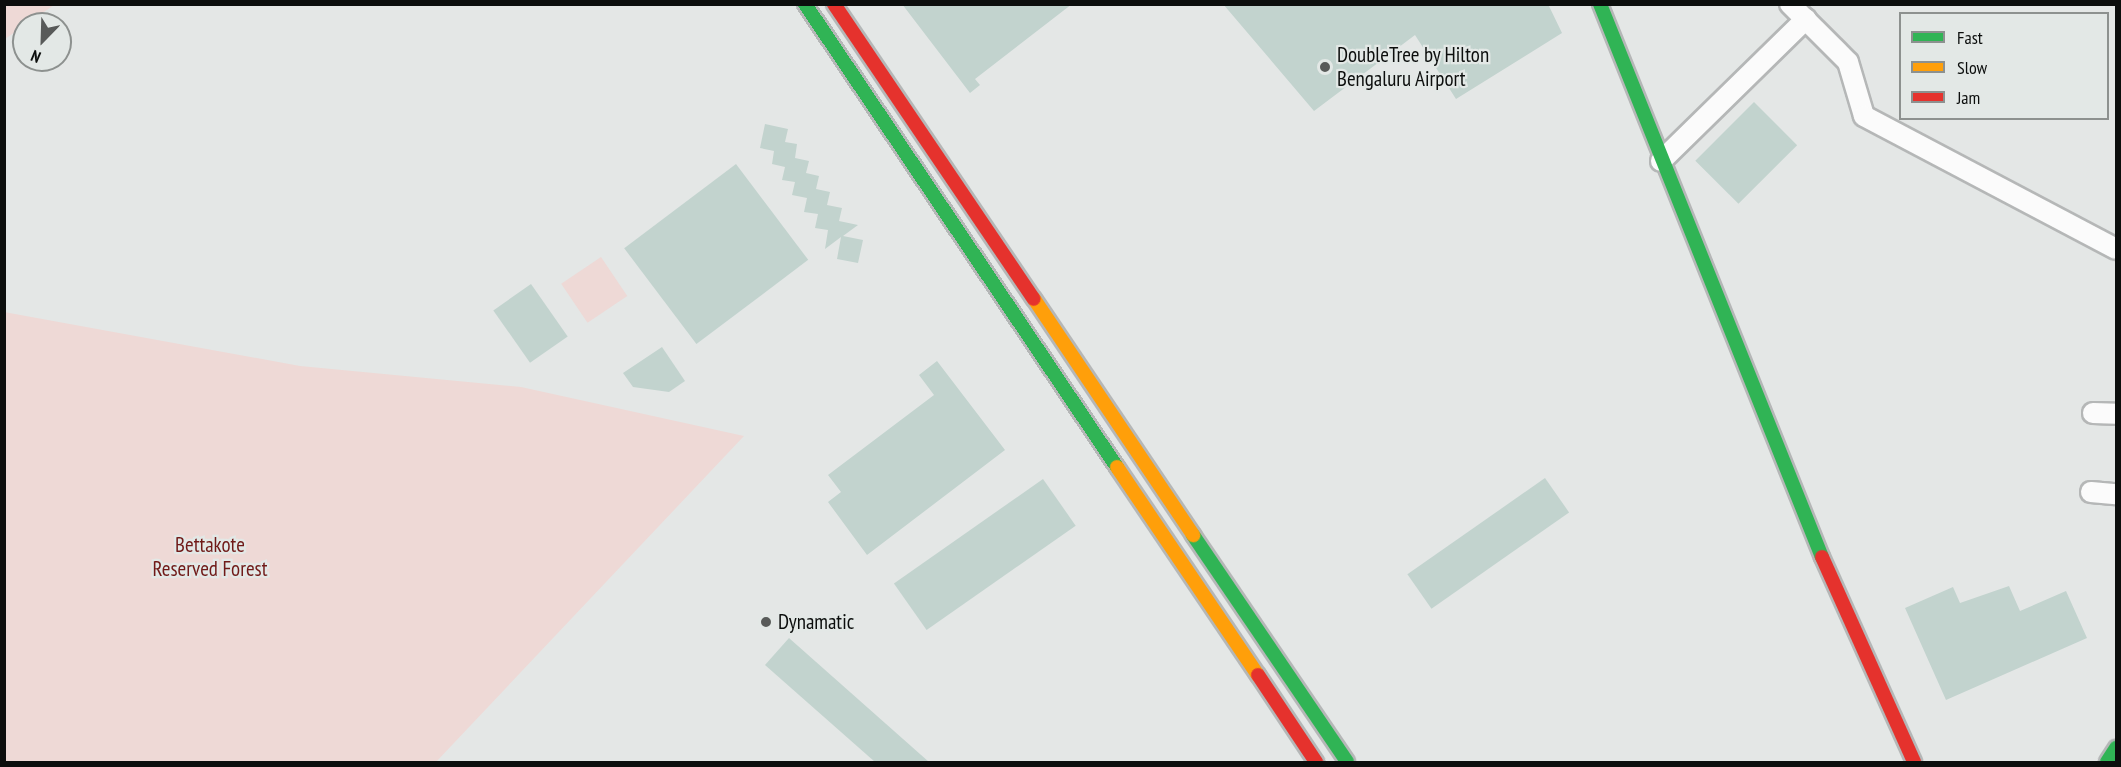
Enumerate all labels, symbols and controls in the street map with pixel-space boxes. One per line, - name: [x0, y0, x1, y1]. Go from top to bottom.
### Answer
- north arrow: [12, 12, 72, 72]
- legend: [1899, 12, 2109, 120]
- text: Fast: [1957, 26, 1983, 49]
- place label: DoubleTree by Hilton Bengaluru Airport: [1337, 42, 1490, 92]
- text: N: [28, 46, 44, 68]
- text: Slow: [1957, 56, 1987, 79]
- marker: DoubleTree by Hilton Bengaluru Airport: [1318, 60, 1332, 74]
- text: Jam: [1957, 86, 1980, 109]
- park label: Bettakote Reserved Forest: [153, 532, 267, 582]
- place label: Dynamatic: [778, 609, 854, 635]
- marker: Dynamatic: [759, 615, 773, 629]

